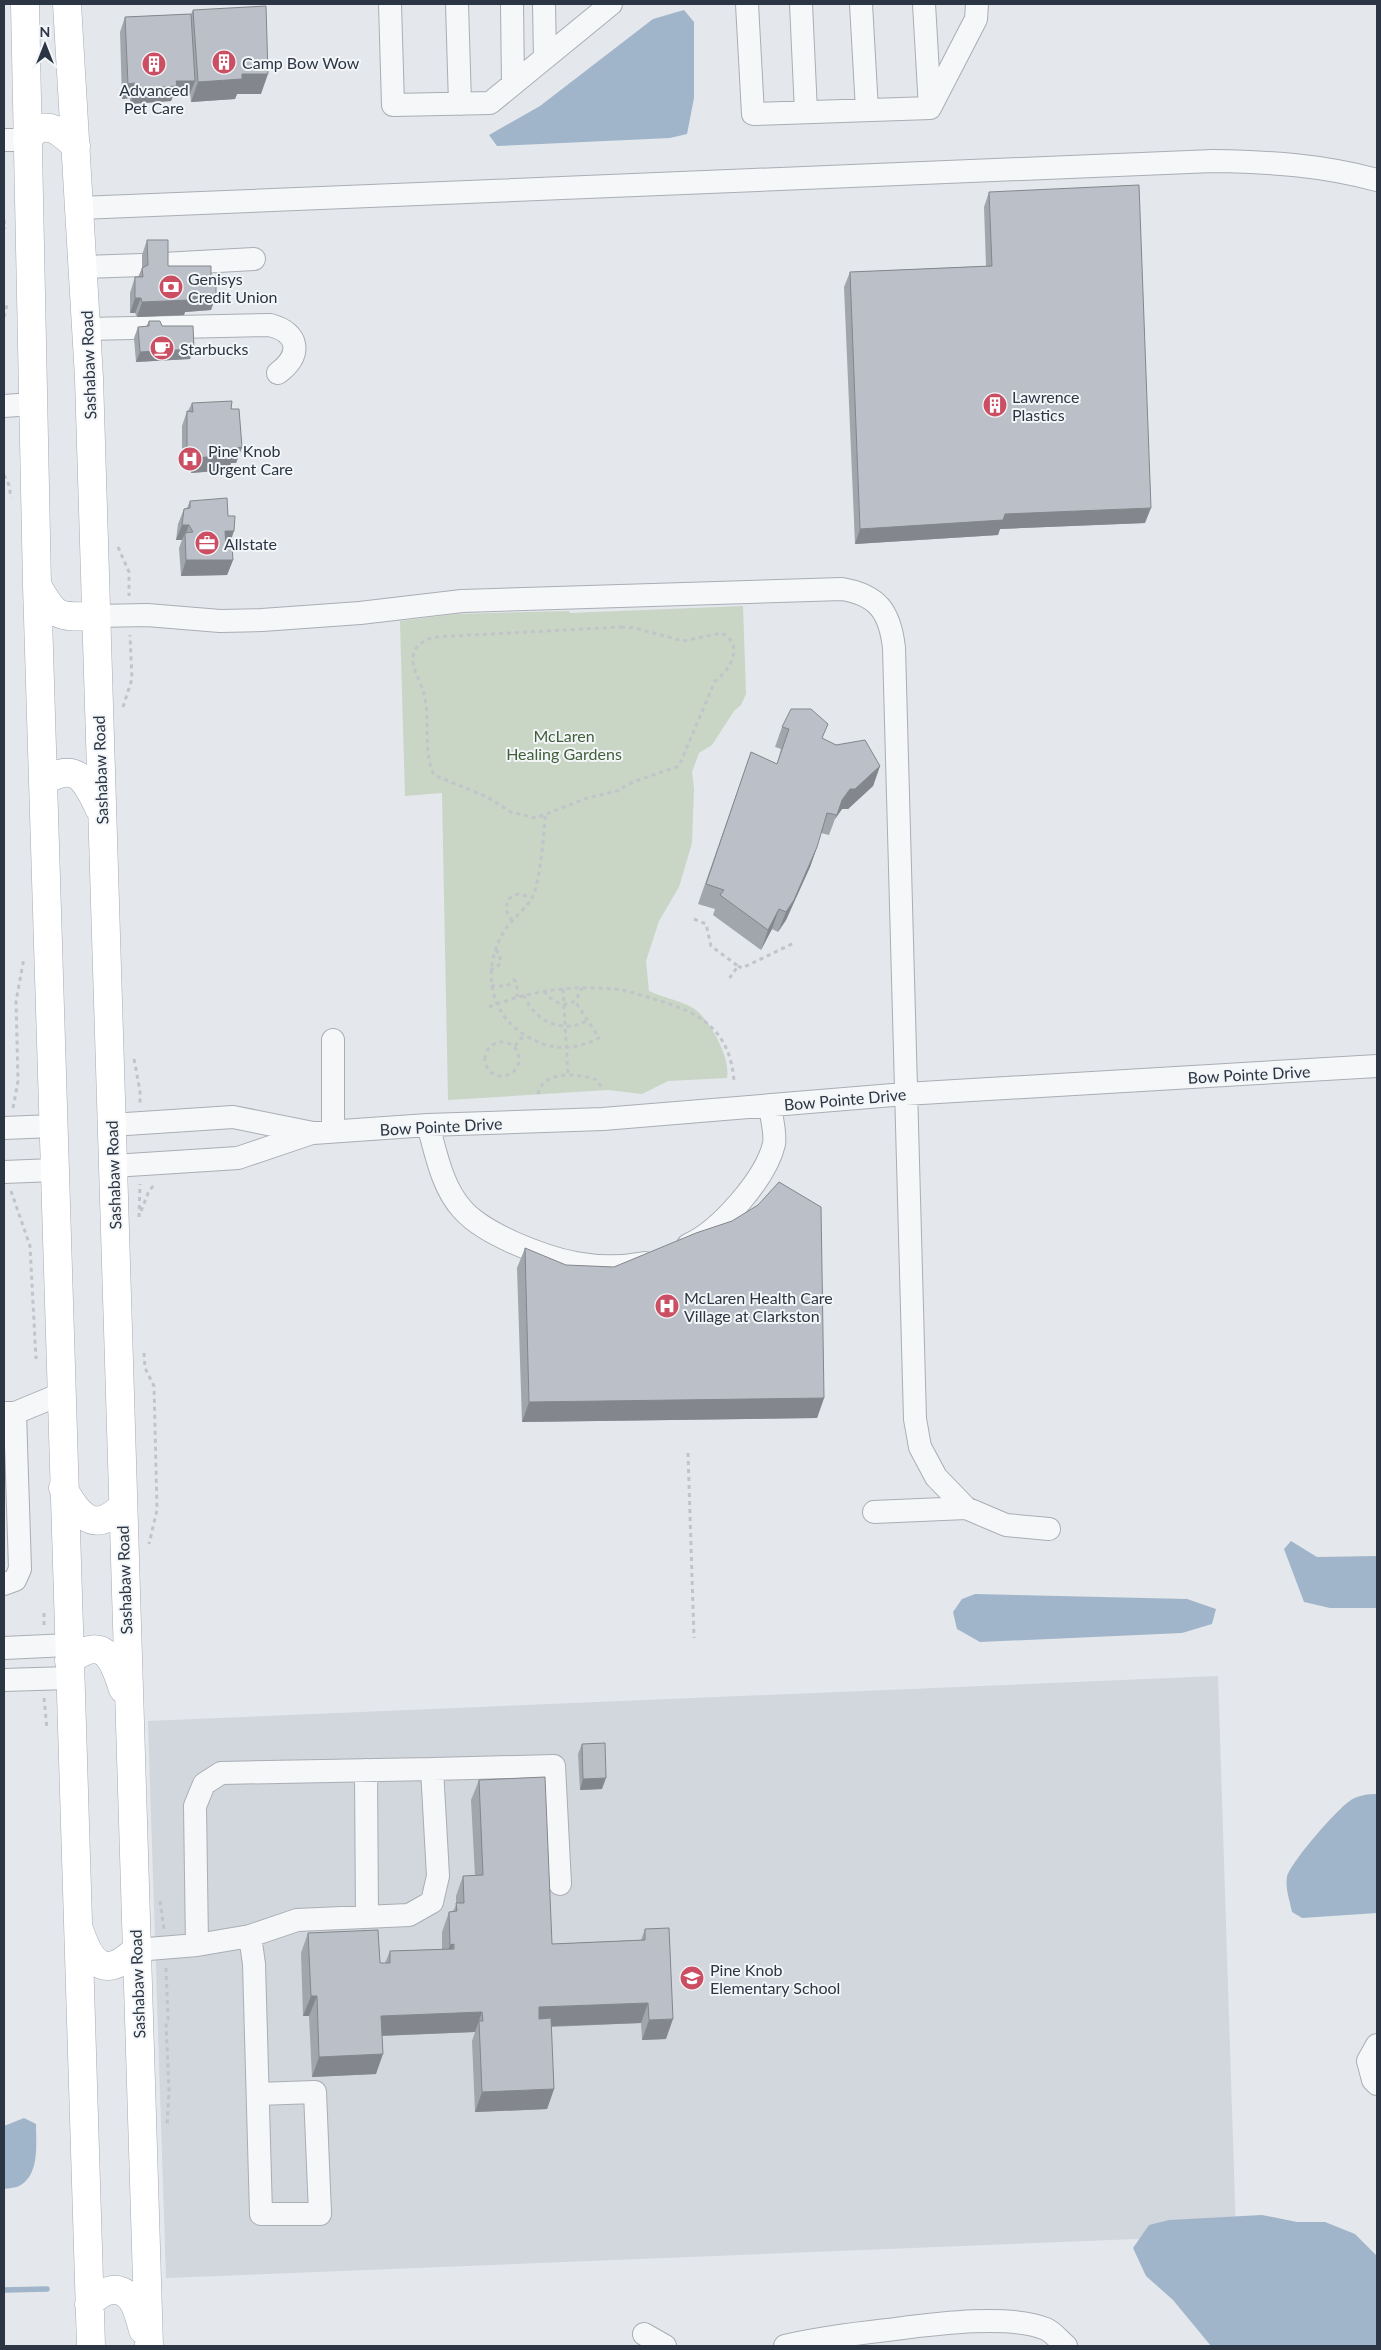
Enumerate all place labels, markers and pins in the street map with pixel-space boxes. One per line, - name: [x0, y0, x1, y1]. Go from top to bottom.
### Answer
- building icon: Camp Bow Wow: [211, 49, 237, 75]
- building icon: Advanced Pet Care: [141, 51, 167, 77]
- place label: Camp Bow Wow: [242, 53, 360, 72]
- place label: Advanced Pet Care: [119, 80, 189, 117]
- place label: Genisys Credit Union: [188, 269, 278, 306]
- bank icon: Genisys Credit Union: [158, 274, 184, 300]
- cafe icon: Starbucks: [149, 335, 175, 361]
- place label: Starbucks: [180, 339, 248, 358]
- place label: Lawrence Plastics: [1012, 387, 1080, 424]
- building icon: Lawrence Plastics: [982, 392, 1008, 418]
- place label: Pine Knob Urgent Care: [208, 441, 293, 478]
- hospital icon: Pine Knob Urgent Care: [177, 446, 203, 472]
- office icon: Allstate: [194, 530, 220, 556]
- place label: Allstate: [224, 534, 277, 553]
- place label: McLaren Health Care Village at Clarkston: [684, 1288, 833, 1325]
- hospital icon: McLaren Health Care Village at Clarkston: [654, 1293, 680, 1319]
- place label: Pine Knob Elementary School: [710, 1960, 840, 1997]
- school or university icon: Pine Knob Elementary School: [679, 1965, 705, 1991]

